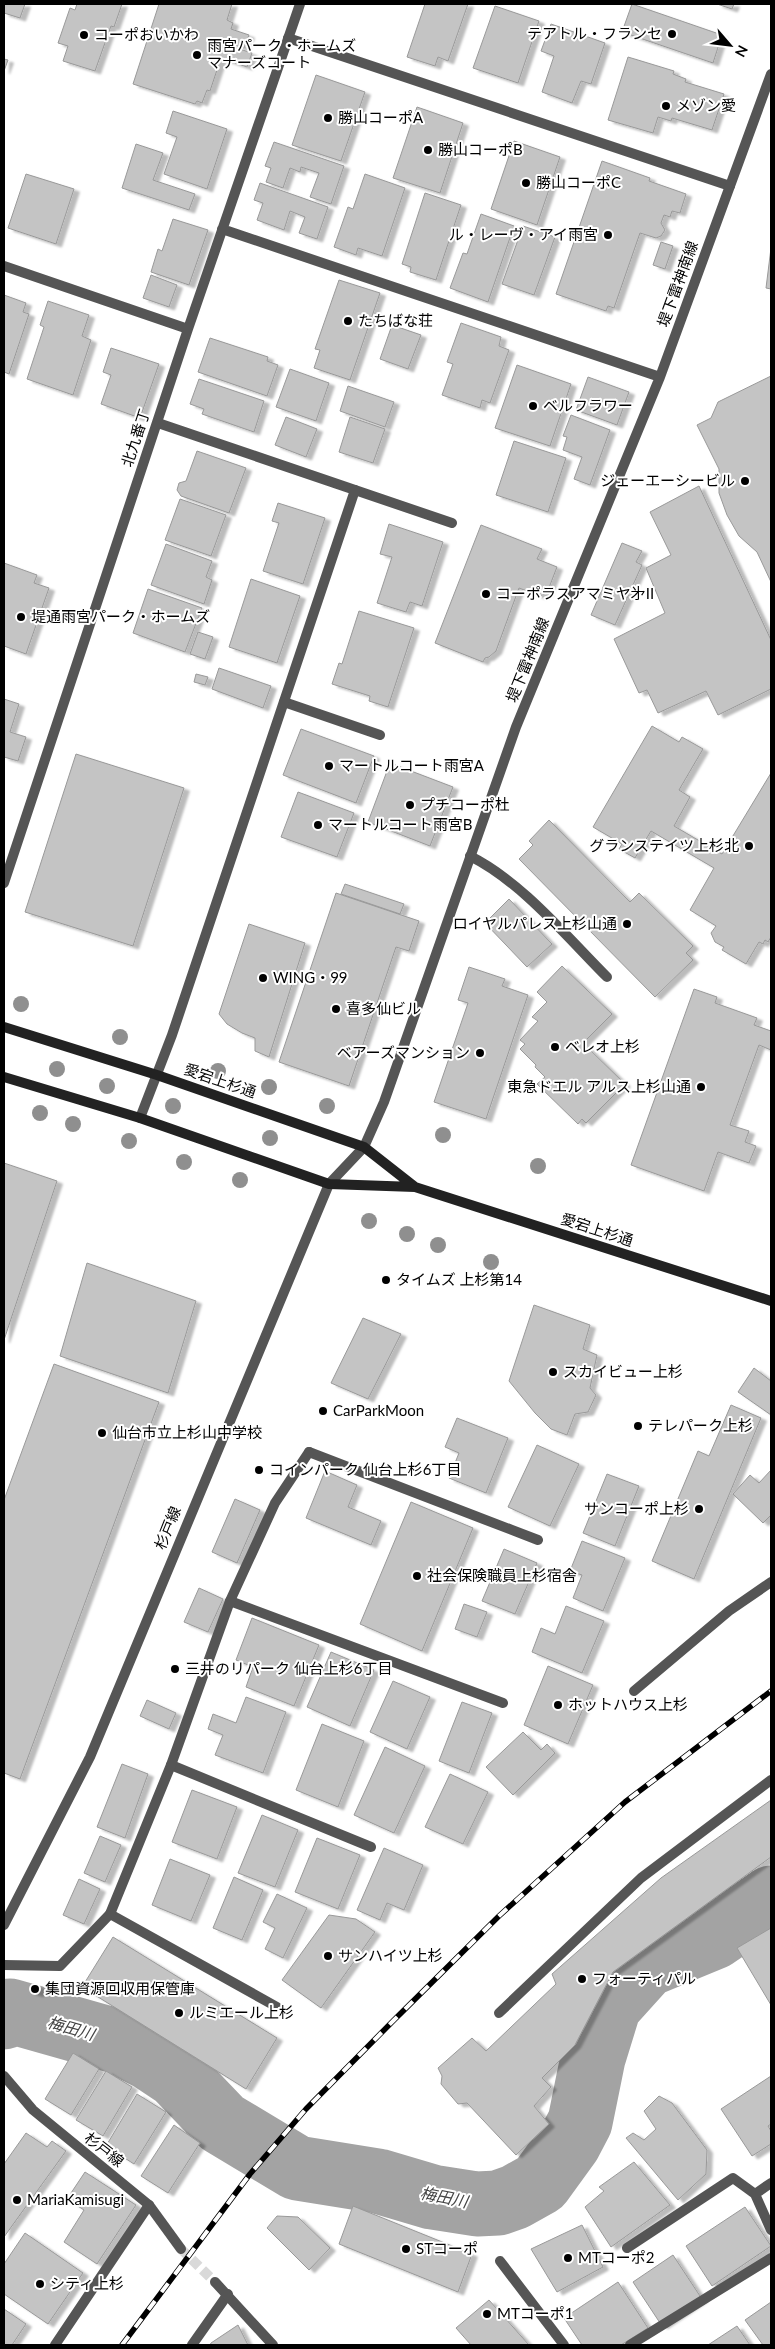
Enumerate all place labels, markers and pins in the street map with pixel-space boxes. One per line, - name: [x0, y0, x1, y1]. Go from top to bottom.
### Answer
- place label: テアトル・フランセ: [527, 24, 662, 42]
- place label: コーポおいかわ: [94, 25, 199, 43]
- marker: テアトル・フランセ: [666, 28, 678, 40]
- marker: コーポおいかわ: [78, 29, 90, 41]
- place label: 雨宮パーク・ホームズ マナーズコート: [207, 36, 356, 71]
- marker: 雨宮パーク・ホームズ マナーズコート: [191, 49, 203, 61]
- place label: メゾン愛: [676, 96, 736, 114]
- marker: メゾン愛: [660, 100, 672, 112]
- place label: 勝山コーポA: [338, 108, 424, 126]
- marker: 勝山コーポA: [322, 112, 334, 124]
- place label: 勝山コーポB: [438, 140, 523, 158]
- marker: 勝山コーポB: [422, 144, 434, 156]
- place label: 勝山コーポC: [536, 173, 621, 191]
- marker: 勝山コーポC: [520, 177, 532, 189]
- place label: ル・レーヴ・アイ雨宮: [449, 225, 598, 243]
- marker: ル・レーヴ・アイ雨宮: [602, 229, 614, 241]
- place label: たちばな荘: [358, 311, 433, 329]
- marker: たちばな荘: [342, 315, 354, 327]
- place label: ベルフラワー: [543, 396, 633, 414]
- marker: ベルフラワー: [527, 400, 539, 412]
- place label: ジェーエーシービル: [600, 471, 735, 489]
- marker: ジェーエーシービル: [739, 475, 751, 487]
- place label: コーポラスアマミヤ㐧II: [496, 584, 654, 602]
- marker: コーポラスアマミヤ㐧II: [480, 588, 492, 600]
- place label: 堤通雨宮パーク・ホームズ: [31, 607, 210, 625]
- marker: 堤通雨宮パーク・ホームズ: [15, 611, 27, 623]
- place label: マートルコート雨宮A: [339, 756, 485, 774]
- marker: マートルコート雨宮A: [323, 760, 335, 772]
- place label: プチコーポ杜: [420, 795, 510, 813]
- marker: プチコーポ杜: [404, 799, 416, 811]
- place label: マートルコート雨宮B: [328, 815, 472, 833]
- marker: マートルコート雨宮B: [312, 819, 324, 831]
- place label: グランステイツ上杉北: [589, 836, 739, 854]
- marker: グランステイツ上杉北: [743, 840, 755, 852]
- place label: ロイヤルパレス上杉山通: [452, 914, 617, 932]
- marker: ロイヤルパレス上杉山通: [621, 918, 633, 930]
- place label: WING・99: [273, 968, 348, 986]
- marker: WING・99: [257, 972, 269, 984]
- place label: 喜多仙ビル: [346, 999, 421, 1017]
- marker: 喜多仙ビル: [330, 1003, 342, 1015]
- place label: ベレオ上杉: [565, 1037, 640, 1055]
- marker: ベレオ上杉: [549, 1041, 561, 1053]
- place label: ベアーズマンション: [337, 1043, 470, 1061]
- marker: ベアーズマンション: [474, 1047, 486, 1059]
- place label: 東急ドエル アルス上杉山通: [507, 1077, 691, 1095]
- marker: 東急ドエル アルス上杉山通: [695, 1081, 707, 1093]
- place label: タイムズ 上杉第14: [396, 1270, 522, 1288]
- marker: タイムズ 上杉第14: [380, 1274, 392, 1286]
- place label: スカイビュー上杉: [563, 1362, 683, 1380]
- marker: スカイビュー上杉: [547, 1366, 559, 1378]
- place label: CarParkMoon: [333, 1401, 424, 1419]
- marker: CarParkMoon: [317, 1405, 329, 1417]
- place label: テレパーク上杉: [648, 1416, 753, 1434]
- marker: テレパーク上杉: [632, 1420, 644, 1432]
- place label: 仙台市立上杉山中学校: [112, 1423, 262, 1441]
- marker: 仙台市立上杉山中学校: [96, 1427, 108, 1439]
- place label: コインパーク 仙台上杉6丁目: [269, 1460, 462, 1478]
- marker: コインパーク 仙台上杉6丁目: [253, 1464, 265, 1476]
- place label: サンコーポ上杉: [584, 1499, 689, 1517]
- marker: サンコーポ上杉: [693, 1503, 705, 1515]
- place label: 社会保険職員上杉宿舎: [427, 1566, 577, 1584]
- marker: 社会保険職員上杉宿舎: [411, 1570, 423, 1582]
- place label: 三井のリパーク 仙台上杉6丁目: [185, 1659, 393, 1677]
- marker: 三井のリパーク 仙台上杉6丁目: [169, 1663, 181, 1675]
- place label: ホットハウス上杉: [568, 1695, 688, 1713]
- marker: ホットハウス上杉: [552, 1699, 564, 1711]
- place label: サンハイツ上杉: [338, 1946, 443, 1964]
- marker: サンハイツ上杉: [322, 1950, 334, 1962]
- place label: フォーティパル: [592, 1969, 696, 1987]
- marker: フォーティパル: [576, 1973, 588, 1985]
- place label: 集団資源回収用保管庫: [45, 1979, 195, 1997]
- marker: 集団資源回収用保管庫: [29, 1983, 41, 1995]
- place label: ルミエール上杉: [189, 2003, 294, 2021]
- marker: ルミエール上杉: [173, 2007, 185, 2019]
- place label: MariaKamisugi: [27, 2190, 124, 2208]
- marker: MariaKamisugi: [11, 2194, 23, 2206]
- place label: STコーポ: [416, 2239, 478, 2257]
- marker: STコーポ: [400, 2243, 412, 2255]
- place label: MTコーポ2: [578, 2248, 655, 2266]
- marker: MTコーポ2: [562, 2252, 574, 2264]
- place label: シティ上杉: [50, 2274, 124, 2292]
- marker: シティ上杉: [34, 2278, 46, 2290]
- place label: MTコーポ1: [497, 2304, 574, 2322]
- marker: MTコーポ1: [481, 2308, 493, 2320]

